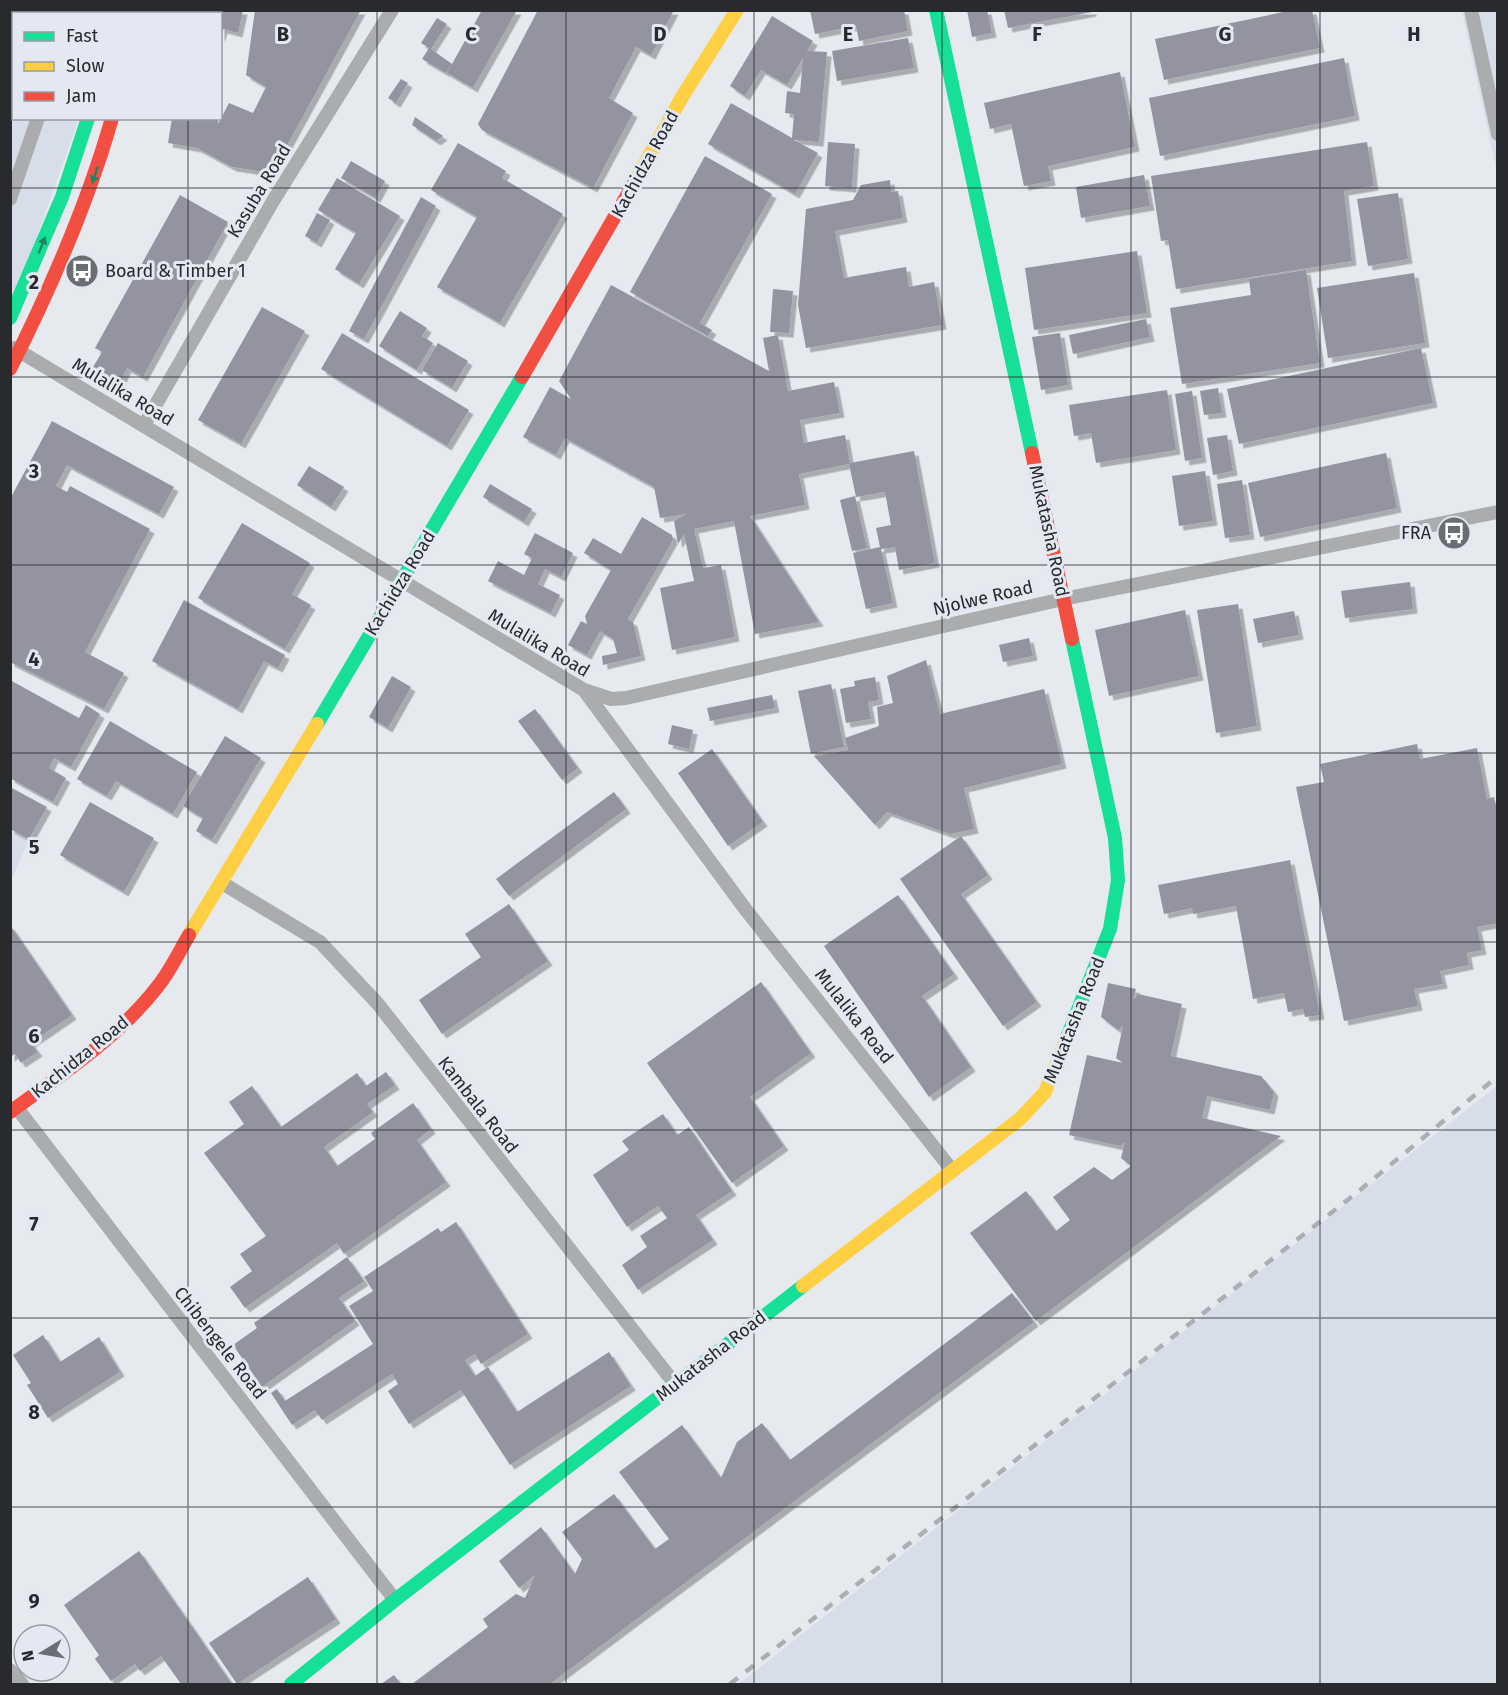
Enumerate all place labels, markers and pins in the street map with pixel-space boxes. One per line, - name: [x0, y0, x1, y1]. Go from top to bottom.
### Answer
- bus stop icon: Board & Timber 1: [64, 253, 100, 289]
- place label: Board & Timber 1: [105, 260, 246, 282]
- bus stop icon: FRA: [1436, 515, 1472, 551]
- place label: FRA: [1401, 522, 1432, 544]

